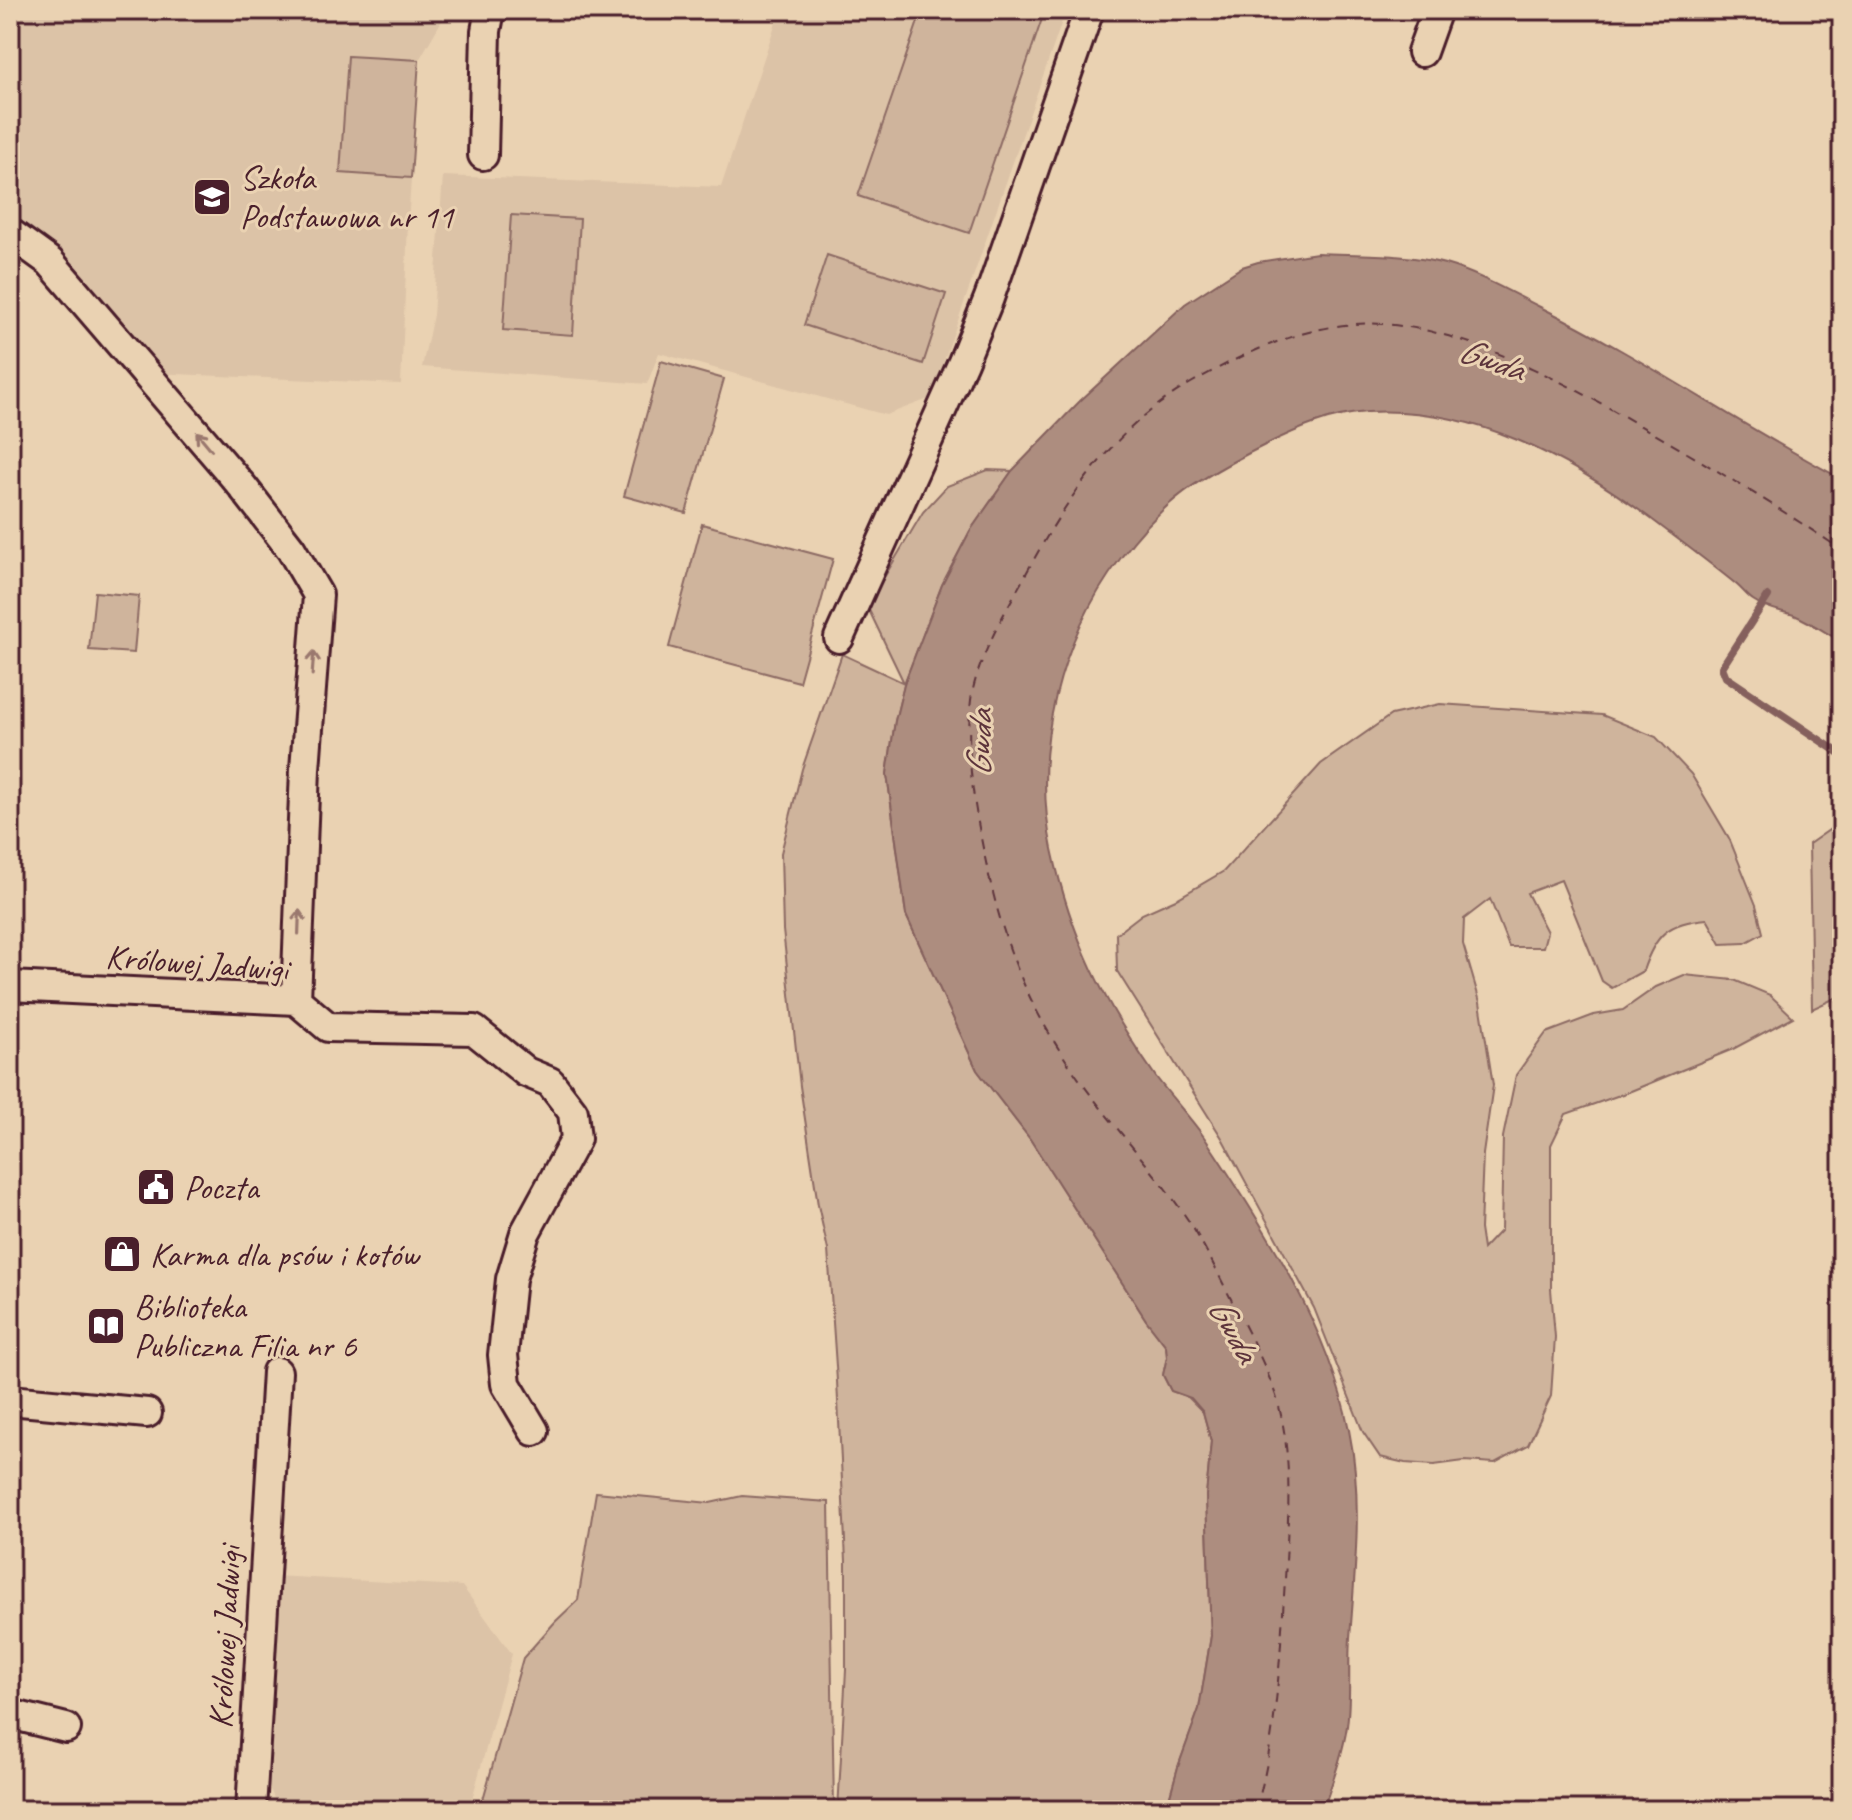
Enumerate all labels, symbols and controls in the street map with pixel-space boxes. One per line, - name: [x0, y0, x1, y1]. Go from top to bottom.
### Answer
- place label: Szkoła Podstawowa nr 11: [240, 156, 455, 238]
- school or university icon: Szkoła Podstawowa nr 11: [191, 176, 233, 218]
- water label: Gwda: [1453, 326, 1533, 393]
- one-way arrow: [195, 431, 213, 452]
- one-way arrow: [306, 650, 321, 677]
- water label: Gwda: [955, 706, 1003, 777]
- one-way arrow: [291, 909, 306, 936]
- street label: Królowej Jadwigi: [104, 935, 293, 991]
- public building icon: Poczta: [135, 1166, 177, 1208]
- place label: Poczta: [184, 1166, 261, 1209]
- shop icon: Karma dla psów i kotów: [101, 1233, 143, 1275]
- place label: Karma dla psów i kotów: [150, 1233, 421, 1276]
- place label: Biblioteka Publiczna Filia nr 6: [134, 1285, 358, 1367]
- water label: Gwda: [1198, 1289, 1272, 1372]
- library icon: Biblioteka Publiczna Filia nr 6: [85, 1305, 127, 1347]
- street label: Królowej Jadwigi: [198, 1541, 251, 1729]

